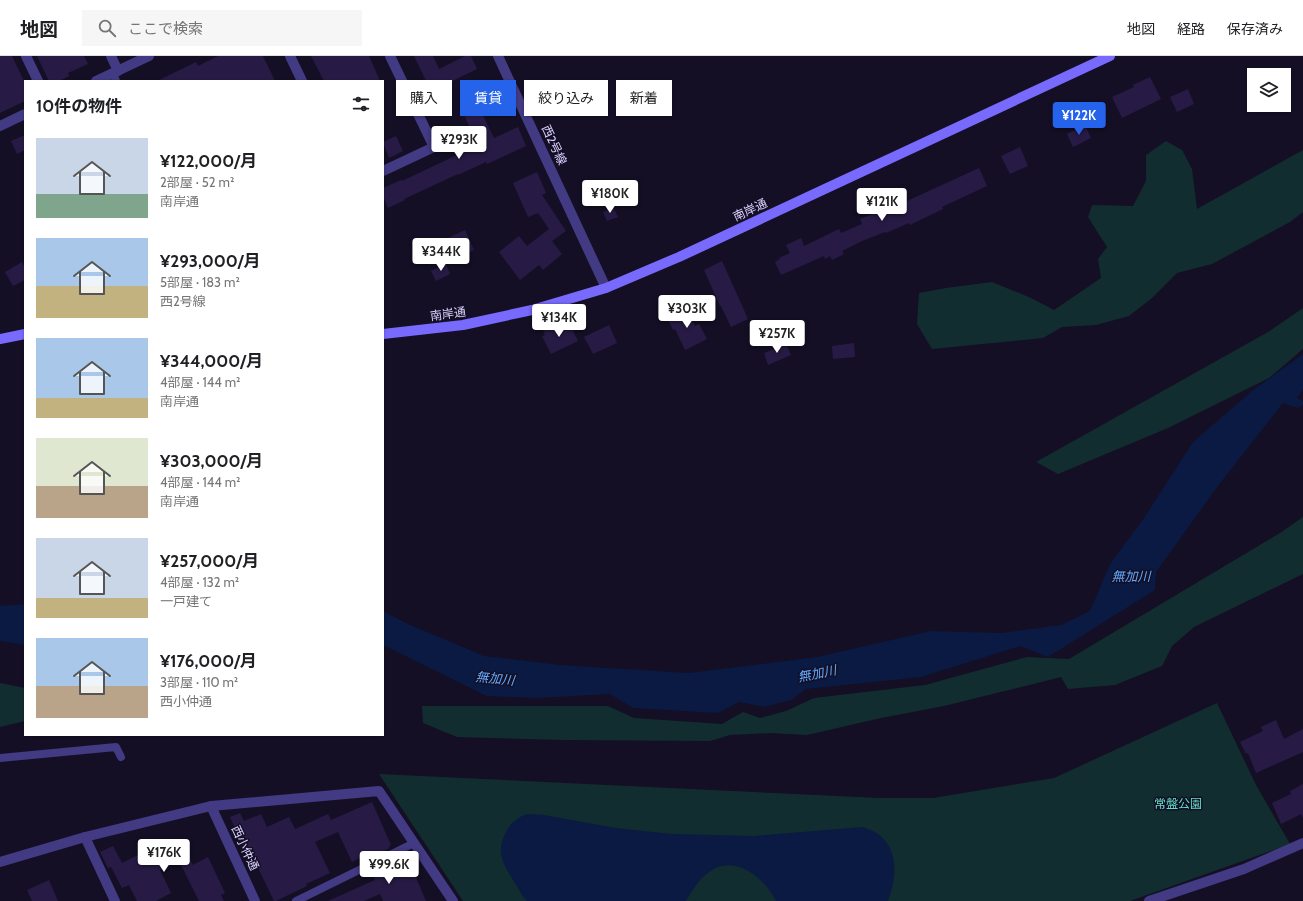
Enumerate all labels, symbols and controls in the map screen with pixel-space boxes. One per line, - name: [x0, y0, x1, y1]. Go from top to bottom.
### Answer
- search box: [82, 10, 362, 46]
- icon: search: [96, 17, 118, 39]
- text: 地図: [20, 18, 58, 41]
- text: ここで検索: [128, 20, 203, 38]
- text: 地図: [1127, 20, 1155, 38]
- text: 経路: [1177, 20, 1205, 38]
- text: 保存済み: [1227, 20, 1283, 38]
- map controls: [1247, 68, 1291, 112]
- button: layers: [1247, 68, 1291, 112]
- chip: 購入: [396, 80, 452, 116]
- chip: 賃貸: [460, 80, 516, 116]
- chip: 絞り込み: [524, 80, 608, 116]
- chip: 新着: [616, 80, 672, 116]
- icon: filters: [350, 93, 372, 115]
- text: 10件の物件: [36, 96, 122, 116]
- pin: ¥122K: [1051, 102, 1107, 136]
- text: ¥122K: [1062, 107, 1096, 123]
- street label: 西2号線: [539, 122, 570, 167]
- pin: ¥293K: [431, 126, 487, 160]
- text: ¥293K: [440, 131, 478, 147]
- text: ¥122,000/月: [160, 151, 257, 171]
- icon: home: [68, 154, 116, 202]
- text: 2部屋 · 52 m²: [160, 174, 234, 190]
- pin: ¥180K: [582, 180, 638, 214]
- text: ¥180K: [591, 185, 629, 201]
- pin: ¥121K: [854, 188, 910, 222]
- text: 南岸通: [160, 193, 199, 209]
- text: ¥121K: [866, 193, 898, 209]
- street label: 南岸通: [730, 195, 769, 224]
- pin: ¥344K: [413, 238, 469, 272]
- text: ¥344K: [421, 243, 461, 259]
- text: ¥293,000/月: [160, 251, 261, 271]
- icon: home: [68, 254, 116, 302]
- text: 5部屋 · 183 m²: [160, 274, 240, 290]
- text: 西2号線: [160, 293, 206, 309]
- pin: ¥303K: [659, 295, 715, 329]
- text: ¥303K: [667, 300, 707, 316]
- street label: 南岸通: [429, 304, 467, 323]
- pin: ¥134K: [531, 304, 587, 338]
- text: ¥134K: [541, 309, 577, 325]
- pin: ¥257K: [749, 320, 805, 354]
- text: ¥257K: [759, 325, 795, 341]
- text: ¥344,000/月: [160, 351, 263, 371]
- icon: home: [68, 354, 116, 402]
- text: 4部屋 · 144 m²: [160, 374, 240, 390]
- text: 南岸通: [160, 393, 199, 409]
- text: ¥303,000/月: [160, 451, 263, 471]
- icon: home: [68, 454, 116, 502]
- text: 4部屋 · 144 m²: [160, 474, 240, 490]
- text: 南岸通: [160, 493, 199, 509]
- text: ¥257,000/月: [160, 551, 259, 571]
- icon: home: [68, 554, 116, 602]
- water label: 無加川: [1111, 568, 1152, 584]
- text: 4部屋 · 132 m²: [160, 574, 239, 590]
- text: 一戸建て: [160, 593, 212, 609]
- text: ¥176,000/月: [160, 651, 257, 671]
- icon: home: [68, 654, 116, 702]
- water label: 無加川: [796, 661, 840, 685]
- water label: 無加川: [475, 668, 517, 688]
- text: 3部屋 · 110 m²: [160, 674, 238, 690]
- text: 西小仲通: [160, 693, 212, 709]
- park label: 常盤公園: [1154, 796, 1202, 811]
- street label: 西小仲通: [229, 823, 262, 873]
- pin: ¥176K: [136, 839, 192, 873]
- text: ¥176K: [147, 844, 181, 860]
- pin: ¥99.6K: [356, 851, 422, 885]
- text: ¥99.6K: [369, 856, 409, 872]

